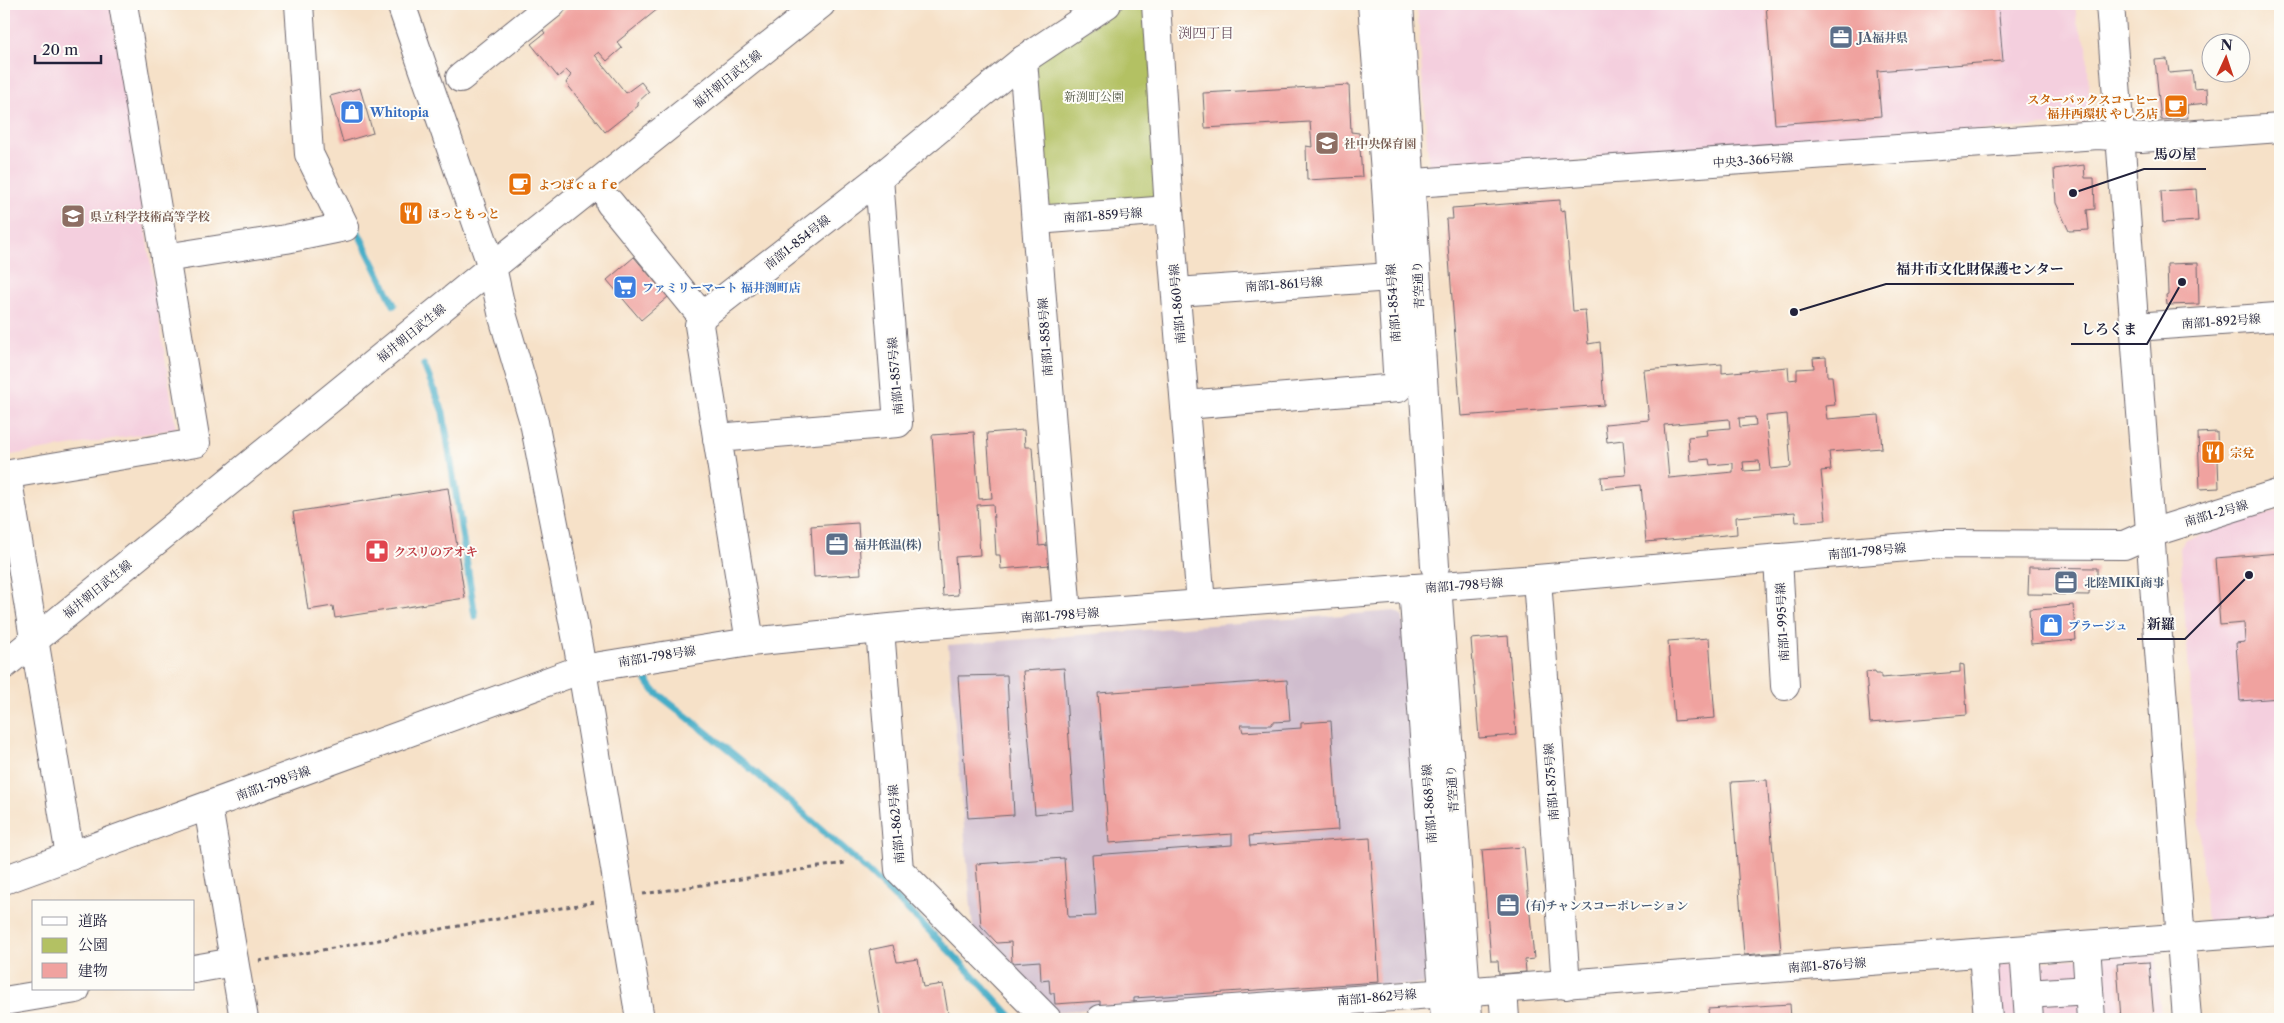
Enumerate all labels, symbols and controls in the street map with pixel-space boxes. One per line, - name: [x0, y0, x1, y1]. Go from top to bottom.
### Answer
- district label: 渕四丁目: [1178, 24, 1234, 42]
- office icon: JA福井県: [1828, 24, 1854, 50]
- place label: JA福井県: [1856, 30, 1908, 45]
- scale bar: [35, 32, 101, 64]
- north arrow: [2202, 32, 2252, 82]
- text: N: [2220, 36, 2233, 54]
- text: 20 m: [42, 40, 78, 59]
- street label: 福井朝日武生線: [690, 47, 764, 111]
- park label: 新渕町公園: [1064, 89, 1124, 104]
- place label: スターバックスコーヒー 福井西環状 やしろ店: [2027, 92, 2158, 121]
- cafe icon: スターバックスコーヒー 福井西環状 やしろ店: [2163, 93, 2189, 119]
- shop icon: Whitopia: [339, 99, 365, 125]
- place label: Whitopia: [369, 105, 430, 120]
- school or university icon: 社中央保育園: [1314, 130, 1340, 156]
- place label: 社中央保育園: [1344, 136, 1416, 151]
- callout: 馬の屋: [2144, 140, 2206, 169]
- text: 馬の屋: [2154, 145, 2196, 163]
- street label: 中央3-366号線: [1712, 150, 1794, 170]
- cafe icon: よつばｃａｆe: [507, 171, 533, 197]
- place label: よつばｃａｆe: [538, 177, 617, 192]
- restaurant icon: ほっともっと: [398, 200, 424, 226]
- school or university icon: 県立科学技術高等学校: [60, 203, 86, 229]
- street label: 南部1-859号線: [1063, 205, 1143, 225]
- place label: ほっともっと: [428, 206, 500, 221]
- place label: 県立科学技術高等学校: [90, 209, 210, 224]
- street label: 南部1-854号線: [761, 212, 833, 272]
- callout: 福井市文化財保護センター: [1886, 255, 2074, 284]
- text: 福井市文化財保護センター: [1896, 260, 2064, 278]
- street label: 青空通り: [1409, 261, 1427, 309]
- street label: 南部1-860号線: [1166, 263, 1188, 345]
- street label: 南部1-854号線: [1383, 263, 1403, 343]
- supermarket icon: ファミリーマート 福井渕町店: [612, 274, 638, 300]
- street label: 南部1-861号線: [1245, 274, 1323, 294]
- place label: ファミリーマート 福井渕町店: [642, 280, 801, 295]
- street label: 南部1-858号線: [1035, 297, 1055, 377]
- street label: 福井朝日武生線: [374, 301, 448, 365]
- street label: 南部1-892号線: [2181, 311, 2261, 331]
- callout: しろくま: [2071, 315, 2147, 344]
- text: しろくま: [2081, 320, 2137, 338]
- street label: 南部1-857号線: [884, 336, 906, 416]
- restaurant icon: 宗兌: [2200, 439, 2226, 465]
- place label: 宗兌: [2230, 445, 2254, 460]
- street label: 南部1-2号線: [2182, 497, 2250, 529]
- office icon: 福井低温(株): [824, 531, 850, 557]
- place label: 福井低温(株): [854, 537, 922, 552]
- pharmacy icon: クスリのアオキ: [364, 538, 390, 564]
- street label: 南部1-798号線: [1827, 540, 1907, 562]
- place label: クスリのアオキ: [394, 544, 478, 559]
- street label: 福井朝日武生線: [60, 557, 134, 621]
- office icon: 北陸MIKI商事: [2053, 569, 2079, 595]
- street label: 南部1-798号線: [1424, 575, 1504, 595]
- place label: 北陸MIKI商事: [2084, 575, 2164, 590]
- street label: 南部1-995号線: [1772, 582, 1792, 662]
- street label: 南部1-798号線: [1020, 605, 1100, 625]
- callout: 新羅: [2137, 610, 2185, 639]
- shop icon: プラージュ: [2038, 612, 2064, 638]
- text: 新羅: [2147, 615, 2175, 633]
- place label: プラージュ: [2068, 618, 2128, 633]
- street label: 南部1-798号線: [617, 642, 697, 670]
- street label: 南部1-875号線: [1541, 743, 1561, 821]
- street label: 南部1-798号線: [234, 763, 312, 803]
- street label: 南部1-868号線: [1419, 764, 1439, 844]
- street label: 青空通り: [1443, 765, 1461, 813]
- street label: 南部1-862号線: [885, 784, 907, 864]
- office icon: (有)チャンスコーポレーション: [1495, 892, 1521, 918]
- place label: (有)チャンスコーポレーション: [1526, 898, 1688, 913]
- legend: [32, 900, 195, 990]
- text: 道路: [78, 911, 108, 930]
- text: 公園: [78, 935, 108, 954]
- street label: 南部1-876号線: [1787, 955, 1867, 975]
- text: 建物: [78, 961, 108, 980]
- street label: 南部1-862号線: [1337, 986, 1417, 1008]

